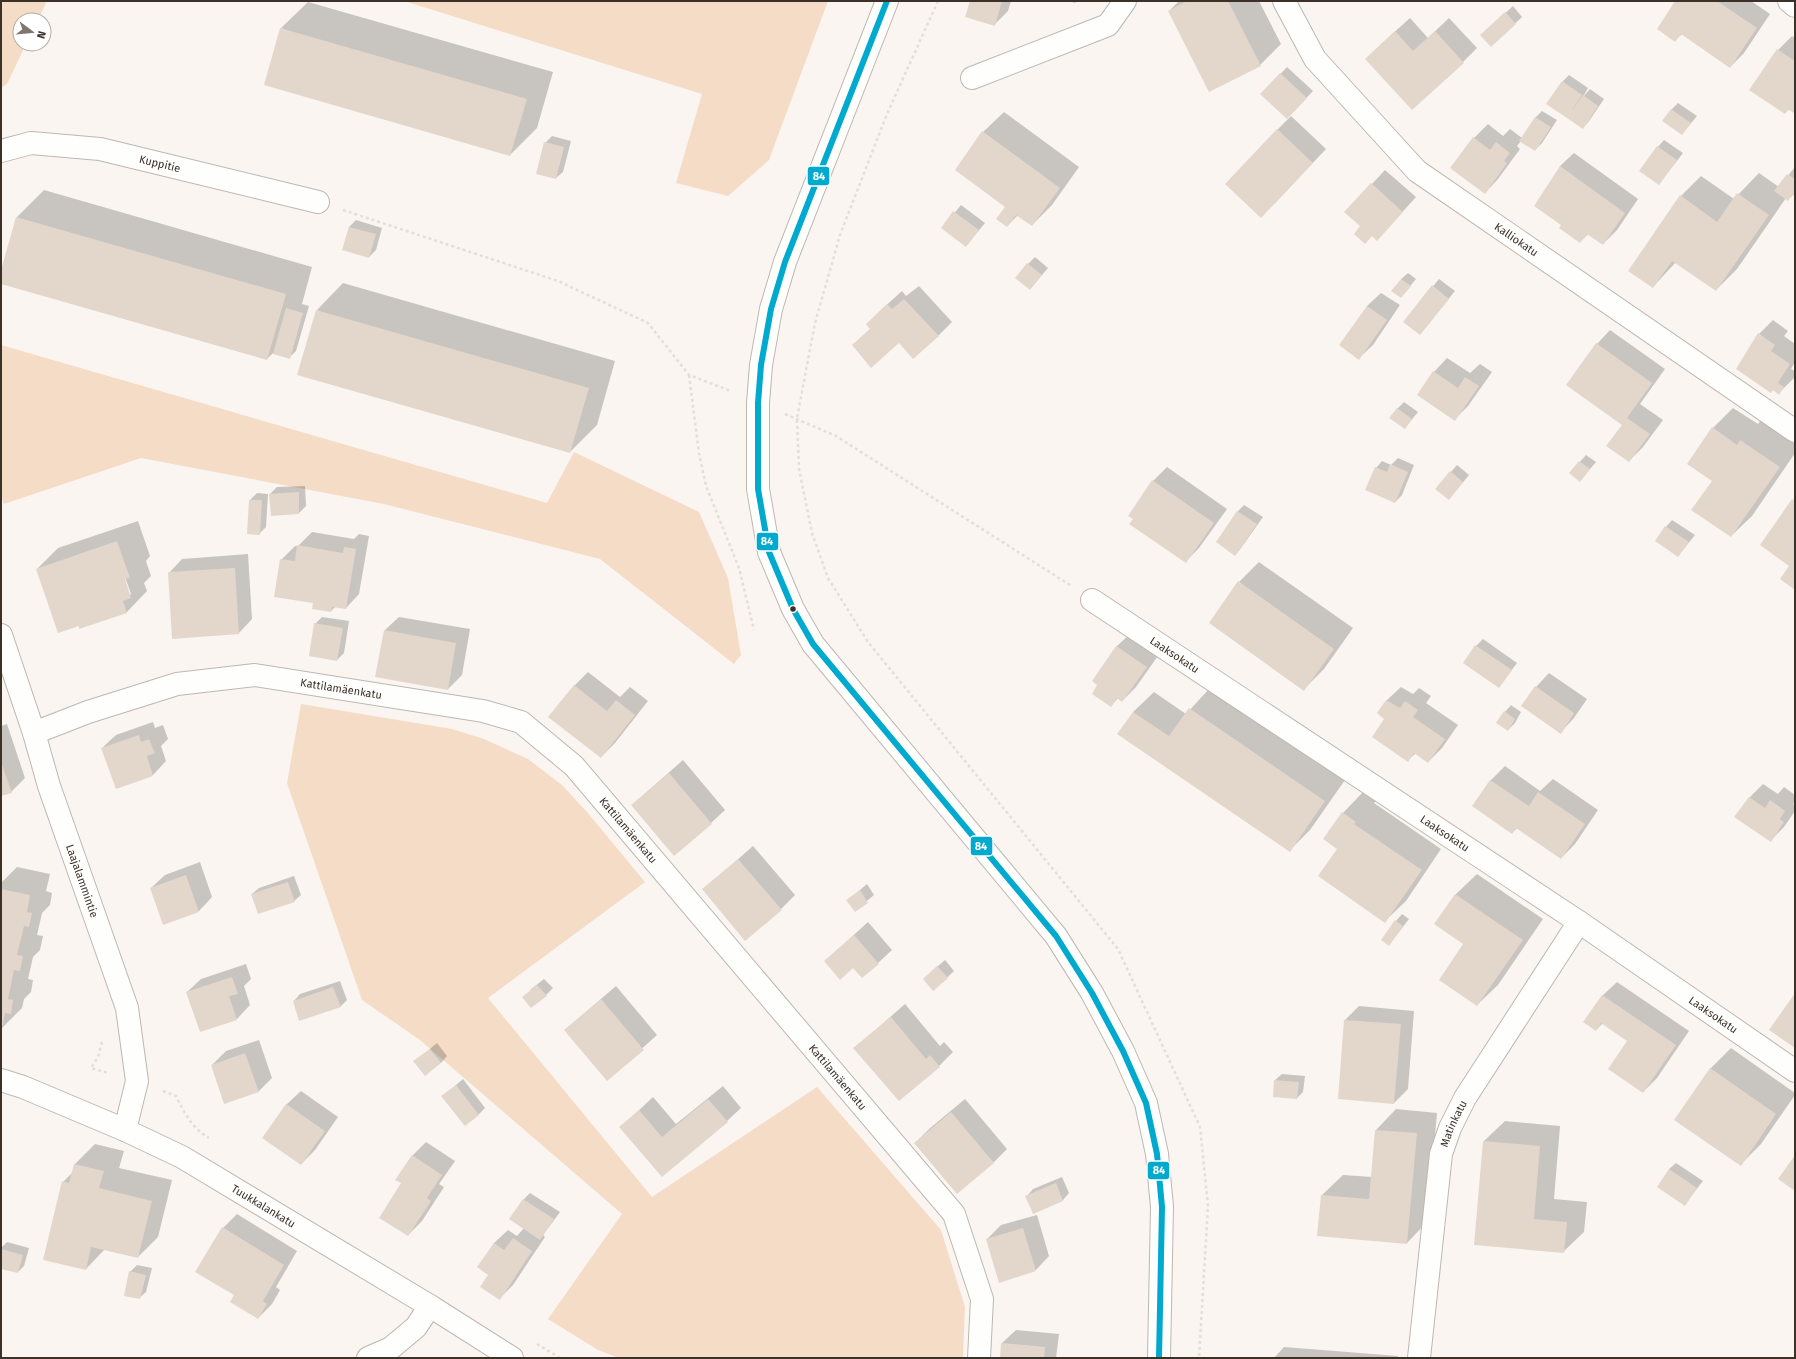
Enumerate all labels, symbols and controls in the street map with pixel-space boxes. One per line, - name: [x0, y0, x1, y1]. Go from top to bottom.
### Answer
- north arrow: [12, 12, 52, 52]
- text: N: [34, 29, 48, 40]
- street label: Kuppitie: [138, 152, 182, 175]
- line badge: 84: [807, 166, 830, 186]
- text: 84: [813, 170, 825, 183]
- street label: Kalliokatu: [1492, 220, 1541, 259]
- line badge: 84: [756, 532, 779, 551]
- text: 84: [761, 535, 773, 548]
- unlabelled marker: [788, 604, 798, 614]
- street label: Laaksokatu: [1148, 634, 1202, 676]
- street label: Kattilamäenkatu: [299, 676, 383, 701]
- street label: Kattilamäenkatu: [597, 794, 660, 866]
- street label: Laaksokatu: [1418, 812, 1472, 854]
- line badge: 84: [970, 836, 993, 856]
- text: 84: [975, 840, 987, 853]
- street label: Laajalammintie: [63, 842, 101, 919]
- street label: Laaksokatu: [1686, 993, 1740, 1036]
- street label: Kattilamäenkatu: [806, 1042, 869, 1113]
- street label: Matinkatu: [1437, 1098, 1469, 1149]
- line badge: 84: [1147, 1161, 1170, 1180]
- text: 84: [1153, 1164, 1165, 1177]
- street label: Tuukkalankatu: [229, 1182, 298, 1230]

